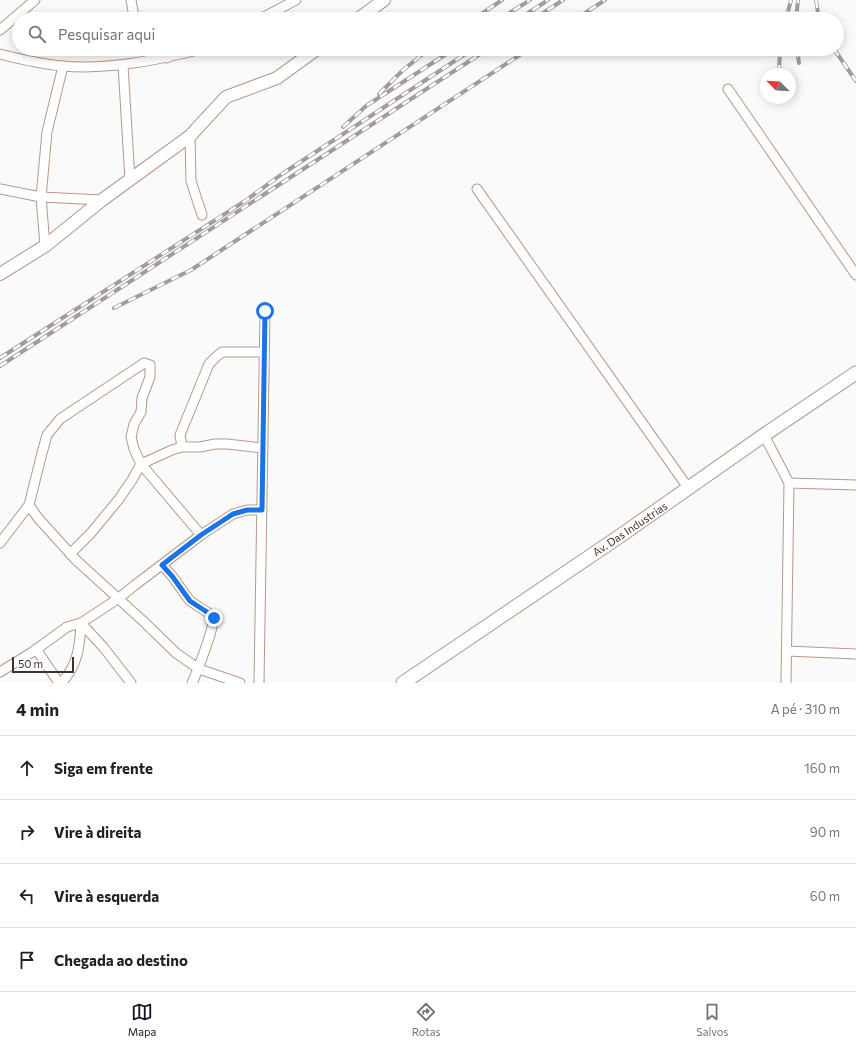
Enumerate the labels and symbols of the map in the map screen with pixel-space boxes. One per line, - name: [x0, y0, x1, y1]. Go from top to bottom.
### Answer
- north arrow: [760, 68, 796, 104]
- route start: [256, 302, 274, 320]
- street label: Av. Das Industrias: [590, 499, 670, 558]
- route end: [205, 609, 223, 627]
- scale bar: [12, 655, 74, 674]

